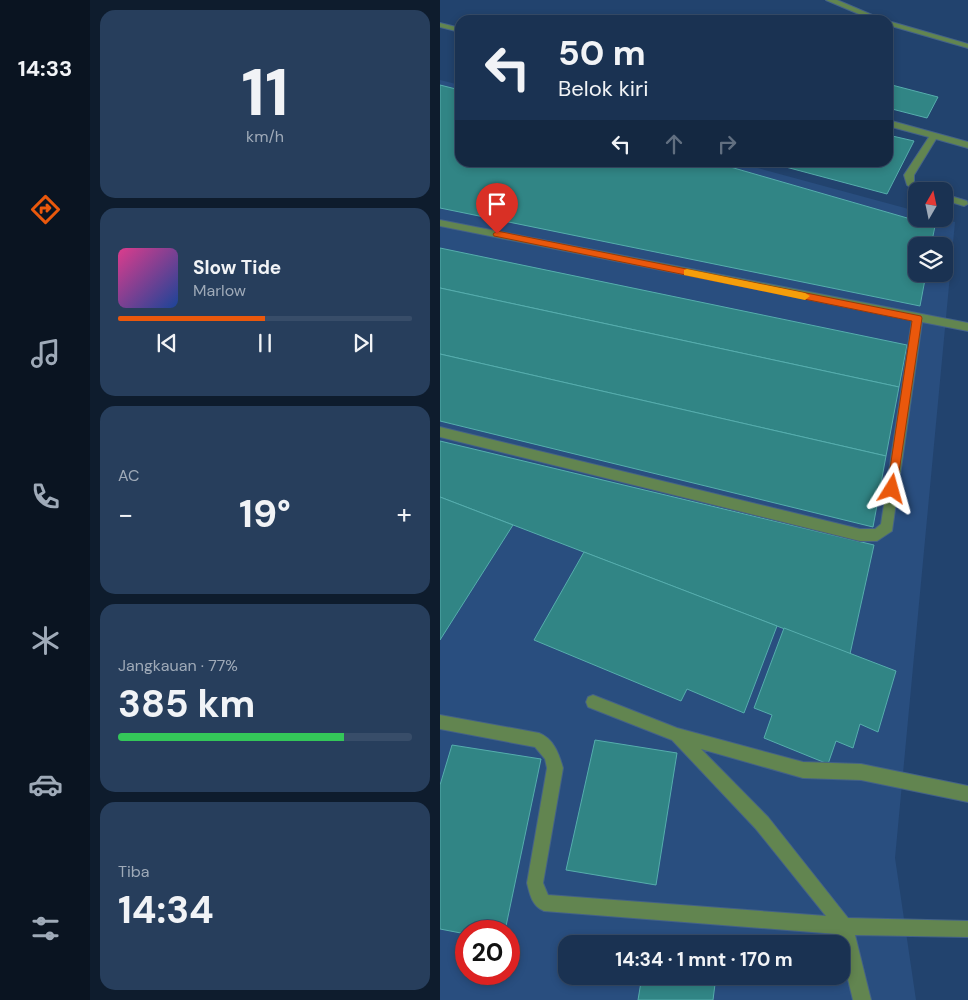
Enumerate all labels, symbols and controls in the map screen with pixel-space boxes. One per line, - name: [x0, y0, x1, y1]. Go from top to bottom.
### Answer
- text: 50 m: [558, 30, 646, 76]
- icon: left: [475, 35, 540, 100]
- text: 11: [241, 51, 289, 135]
- text: 14:33: [18, 54, 72, 83]
- text: Belok kiri: [558, 74, 648, 103]
- text: km/h: [246, 126, 284, 147]
- icon: left: [607, 130, 635, 158]
- icon: ahead: [660, 130, 688, 158]
- icon: right: [713, 130, 741, 158]
- north arrow: [908, 182, 952, 228]
- map controls: [908, 182, 953, 282]
- pin: [476, 183, 518, 234]
- icon: arrive: [483, 190, 511, 218]
- icon: directions: [28, 192, 63, 227]
- button: layers: [908, 237, 953, 282]
- text: Slow Tide: [193, 255, 281, 280]
- text: Marlow: [193, 280, 246, 301]
- icon: previous: [153, 329, 181, 357]
- icon: pause: [251, 329, 279, 357]
- icon: next: [349, 329, 377, 357]
- icon: music: [28, 336, 63, 371]
- position arrow: [865, 462, 917, 514]
- text: AC: [118, 465, 139, 486]
- icon: phone: [28, 479, 63, 514]
- text: 19°: [239, 489, 291, 539]
- text: −: [118, 496, 133, 533]
- text: +: [397, 496, 412, 533]
- icon: climate: [28, 623, 63, 658]
- text: Jangkauan · 77%: [118, 655, 238, 676]
- text: 385 km: [118, 679, 255, 729]
- icon: car: [28, 767, 63, 802]
- text: Tiba: [118, 861, 150, 882]
- text: 14:34: [118, 885, 214, 935]
- icon: filters: [28, 911, 63, 946]
- speed limit sign: 20: [455, 920, 520, 985]
- text: 14:34 · 1 mnt · 170 m: [615, 947, 793, 972]

